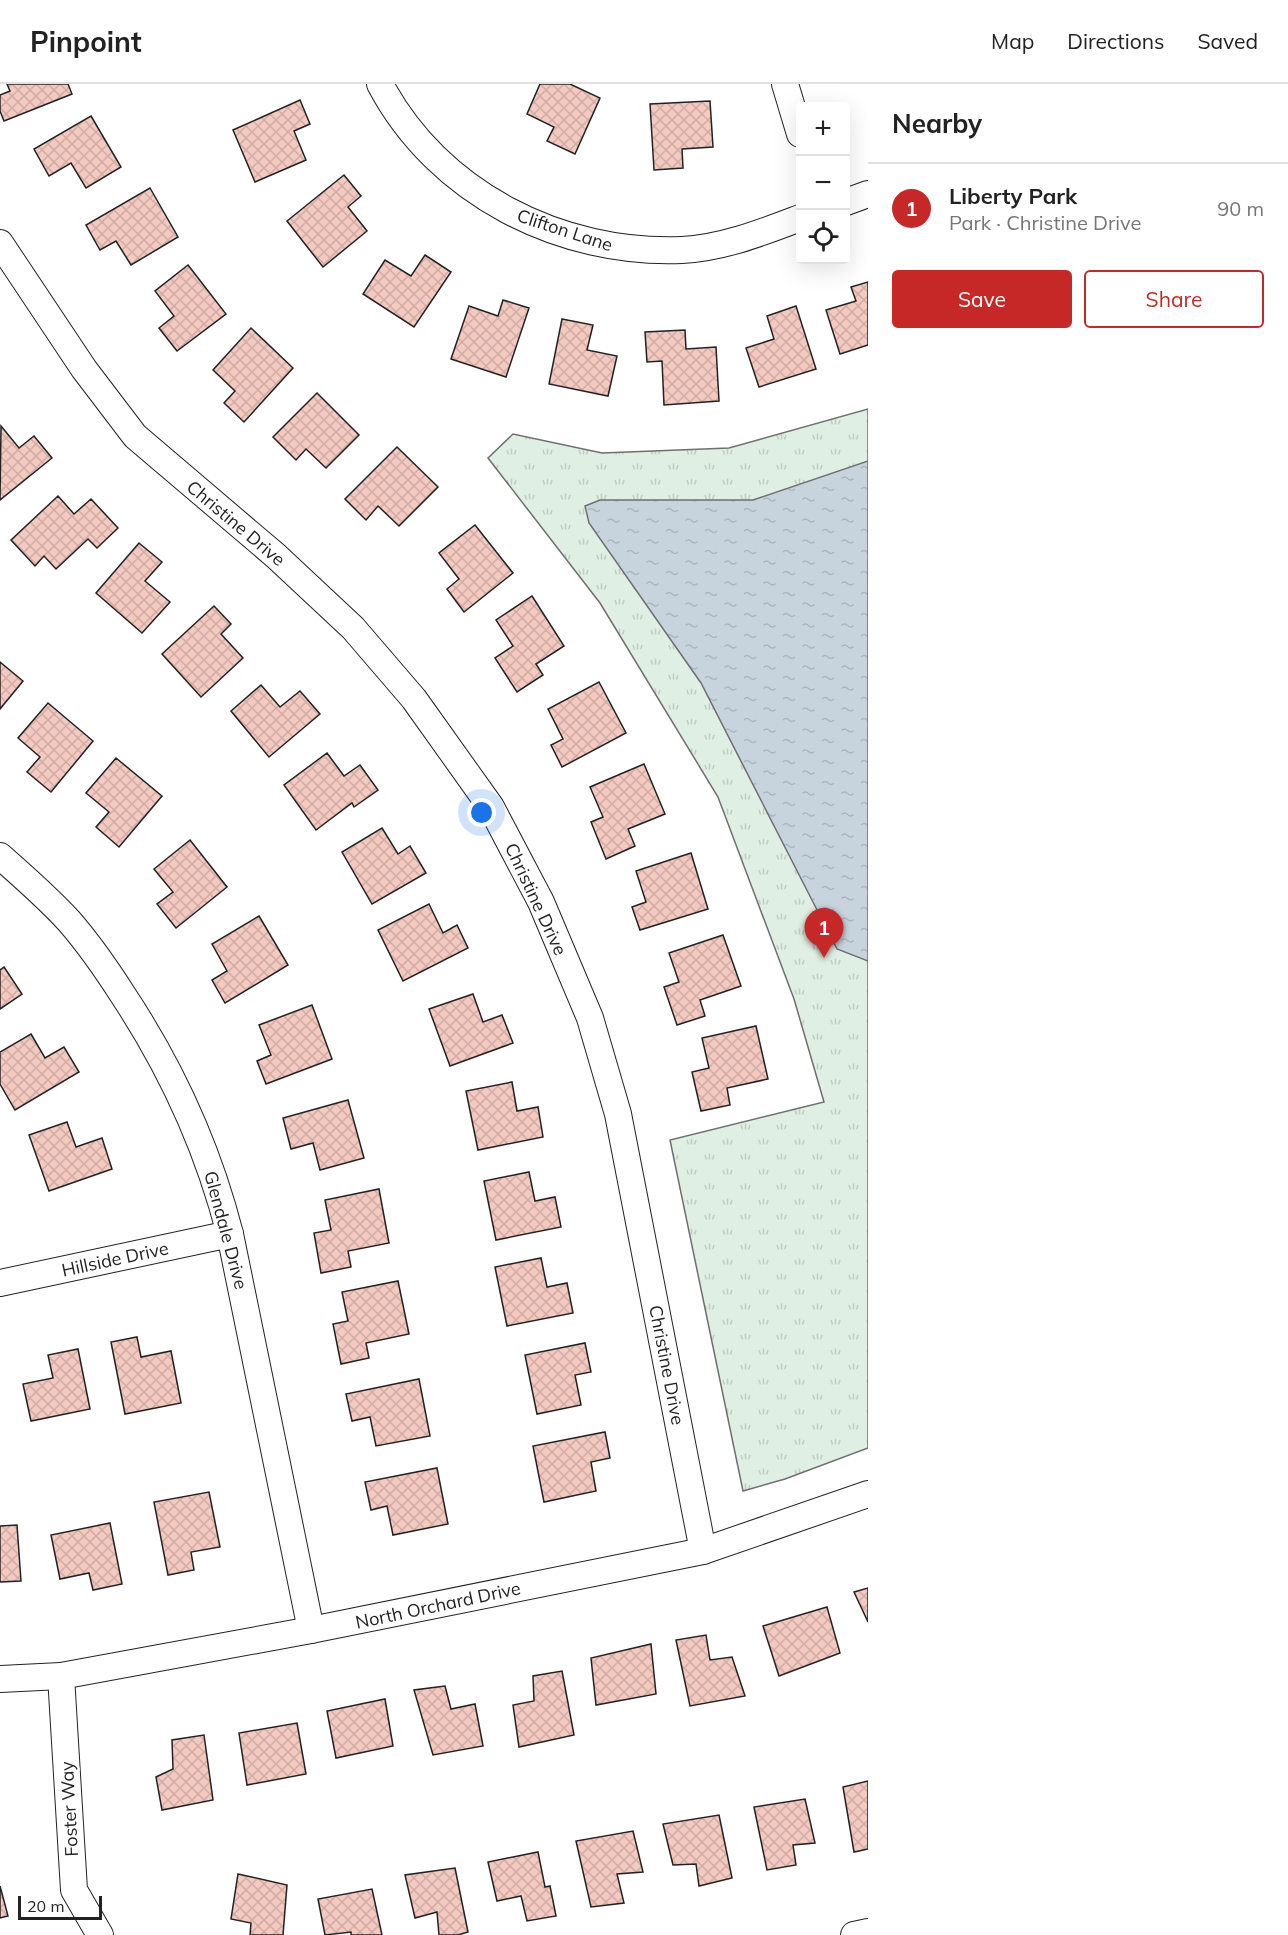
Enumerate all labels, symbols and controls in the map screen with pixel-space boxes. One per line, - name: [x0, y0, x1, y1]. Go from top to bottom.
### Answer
- text: Pinpoint: [30, 24, 142, 59]
- text: Map: [991, 28, 1034, 54]
- text: Directions: [1067, 28, 1164, 54]
- text: Saved: [1197, 28, 1258, 54]
- map controls: [796, 102, 850, 264]
- button: +: [796, 102, 850, 156]
- text: Nearby: [892, 107, 982, 140]
- button: −: [796, 156, 850, 210]
- text: Liberty Park: [949, 182, 1077, 210]
- text: 1: [906, 196, 918, 221]
- text: 90 m: [1217, 196, 1264, 221]
- street label: Clifton Lane: [514, 204, 616, 256]
- button: locate: [796, 210, 850, 264]
- text: Park · Christine Drive: [949, 210, 1141, 235]
- button: Save: [892, 270, 1072, 328]
- button: Share: [1084, 270, 1264, 328]
- street label: Christine Drive: [182, 475, 290, 571]
- your location: [467, 798, 496, 827]
- street label: Christine Drive: [500, 839, 572, 959]
- pin: 1: [804, 908, 844, 958]
- street label: Glendale Drive: [199, 1168, 253, 1292]
- street label: Hillside Drive: [59, 1236, 171, 1282]
- street label: Christine Drive: [644, 1303, 690, 1427]
- street label: North Orchard Drive: [353, 1576, 523, 1634]
- street label: Foster Way: [55, 1760, 83, 1857]
- scale bar: [18, 1893, 102, 1920]
- text: 20 m: [27, 1896, 64, 1916]

